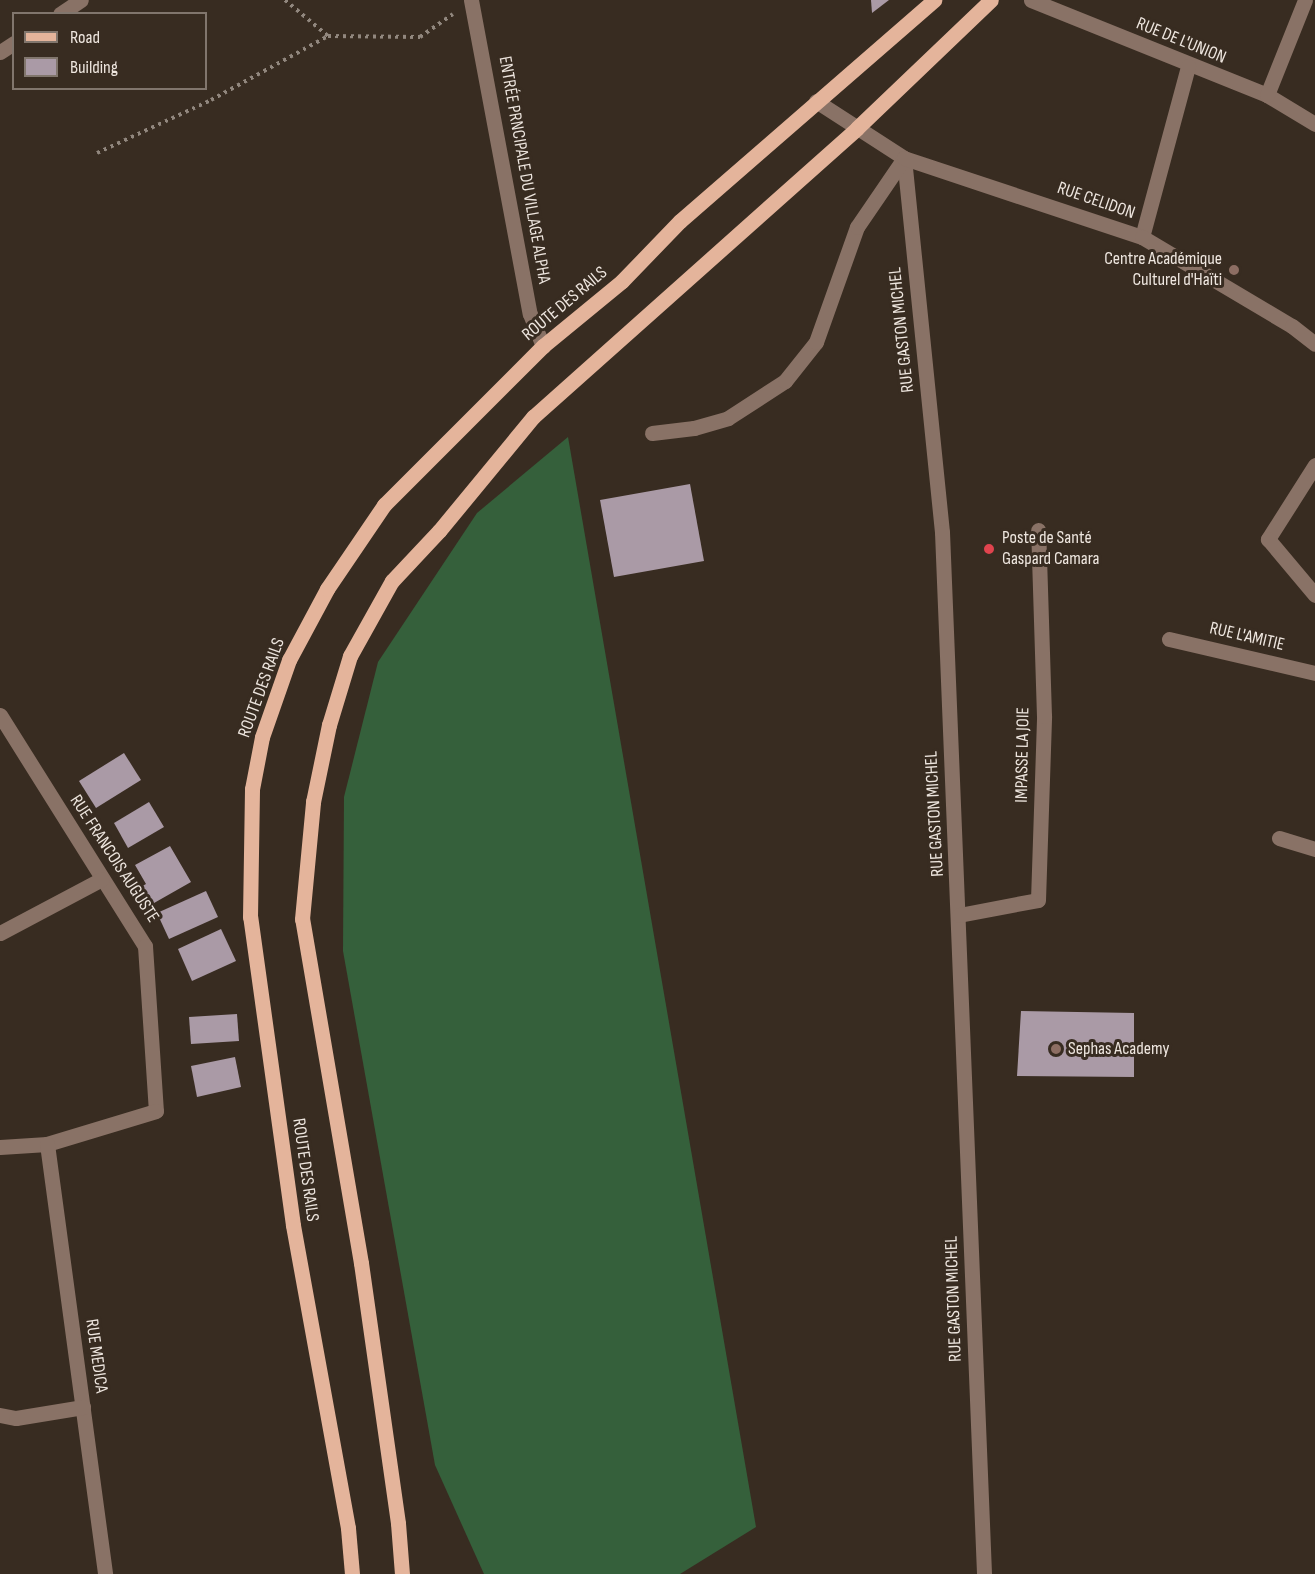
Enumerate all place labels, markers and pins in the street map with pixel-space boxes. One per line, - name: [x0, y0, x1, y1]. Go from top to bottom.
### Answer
- place label: Centre Académique Culturel d'Haïti: [1104, 249, 1222, 292]
- marker: Centre Académique Culturel d'Haïti: [1227, 263, 1241, 277]
- place label: Poste de Santé Gaspard Camara: [1002, 528, 1100, 570]
- marker: Poste de Santé Gaspard Camara: [980, 540, 998, 558]
- place label: Sephas Academy: [1068, 1038, 1169, 1060]
- marker: Sephas Academy: [1049, 1042, 1063, 1056]

